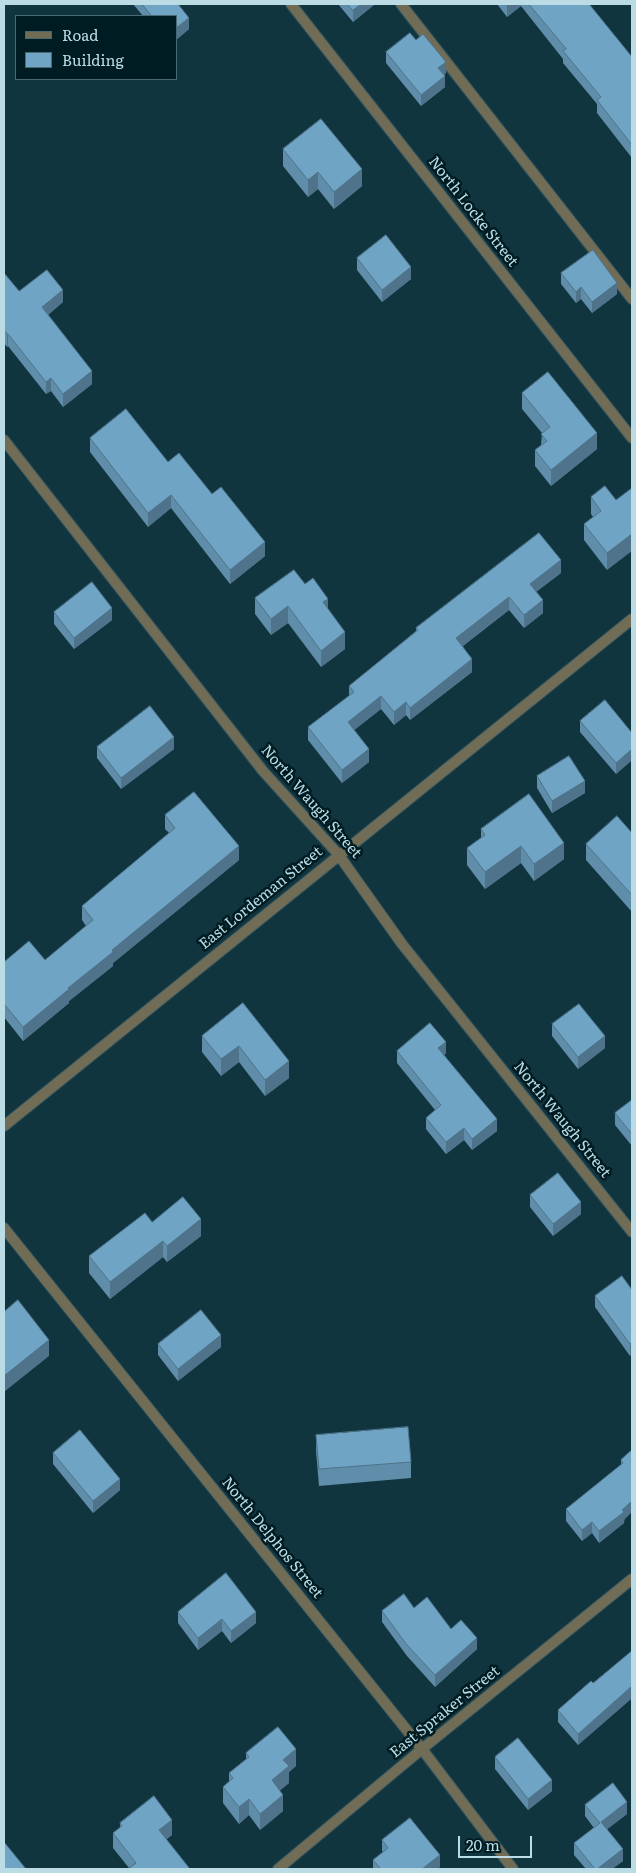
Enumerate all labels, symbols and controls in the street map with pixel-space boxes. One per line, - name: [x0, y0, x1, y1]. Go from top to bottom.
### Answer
- legend: [15, 15, 178, 80]
- text: Road: [62, 23, 98, 46]
- text: Building: [62, 48, 124, 71]
- street label: North Locke Street: [424, 153, 522, 271]
- street label: North Waugh Street: [257, 742, 365, 862]
- street label: East Lordeman Street: [196, 843, 326, 953]
- street label: North Waugh Street: [510, 1058, 614, 1182]
- street label: North Delphos Street: [218, 1474, 326, 1602]
- street label: East Spraker Street: [386, 1662, 504, 1762]
- scale bar: [461, 1826, 535, 1858]
- text: 20 m: [466, 1833, 500, 1856]

